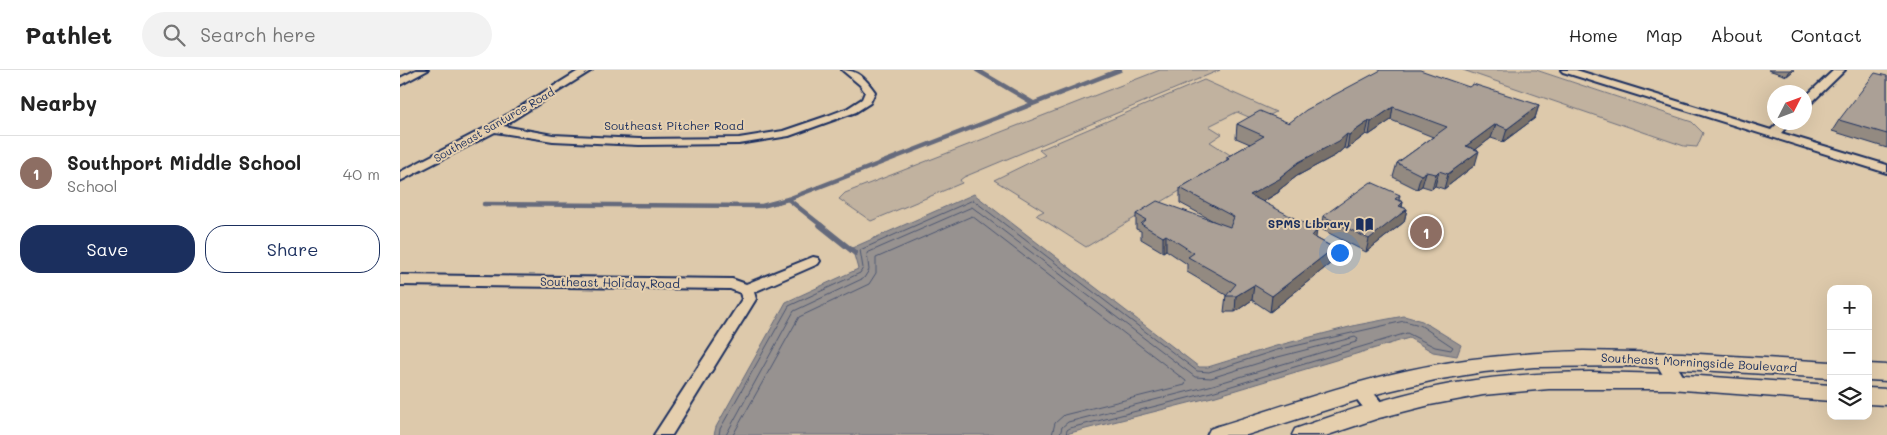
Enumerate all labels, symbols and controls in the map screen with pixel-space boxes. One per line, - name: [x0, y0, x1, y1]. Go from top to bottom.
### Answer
- search box: [142, 12, 492, 57]
- text: Pathlet: [25, 19, 112, 50]
- icon: search: [160, 21, 188, 49]
- text: Search here: [200, 22, 316, 47]
- text: Home: [1569, 23, 1618, 47]
- text: Map: [1646, 23, 1682, 47]
- text: About: [1710, 23, 1763, 47]
- text: Contact: [1791, 23, 1862, 47]
- street label: Southeast Santurce Road: [431, 84, 557, 165]
- north arrow: [1767, 85, 1812, 130]
- text: Nearby: [20, 89, 97, 116]
- street label: Southeast Pitcher Road: [604, 117, 744, 133]
- text: Southport Middle School: [67, 150, 301, 175]
- text: 1: [32, 163, 40, 184]
- text: 40 m: [343, 163, 380, 184]
- text: School: [67, 175, 117, 196]
- pin: 1: [1410, 213, 1442, 251]
- library icon: SPMS Library: [1354, 214, 1374, 234]
- place label: SPMS Library: [1268, 215, 1350, 231]
- button: Save: [20, 225, 195, 273]
- button: Share: [205, 225, 380, 273]
- your location: [1327, 240, 1353, 266]
- street label: Southeast Holiday Road: [540, 273, 680, 291]
- map controls: [1827, 285, 1872, 420]
- button: +: [1827, 285, 1872, 330]
- button: −: [1827, 330, 1872, 375]
- street label: Southeast Morningside Boulevard: [1601, 349, 1798, 375]
- button: layers: [1827, 375, 1872, 420]

